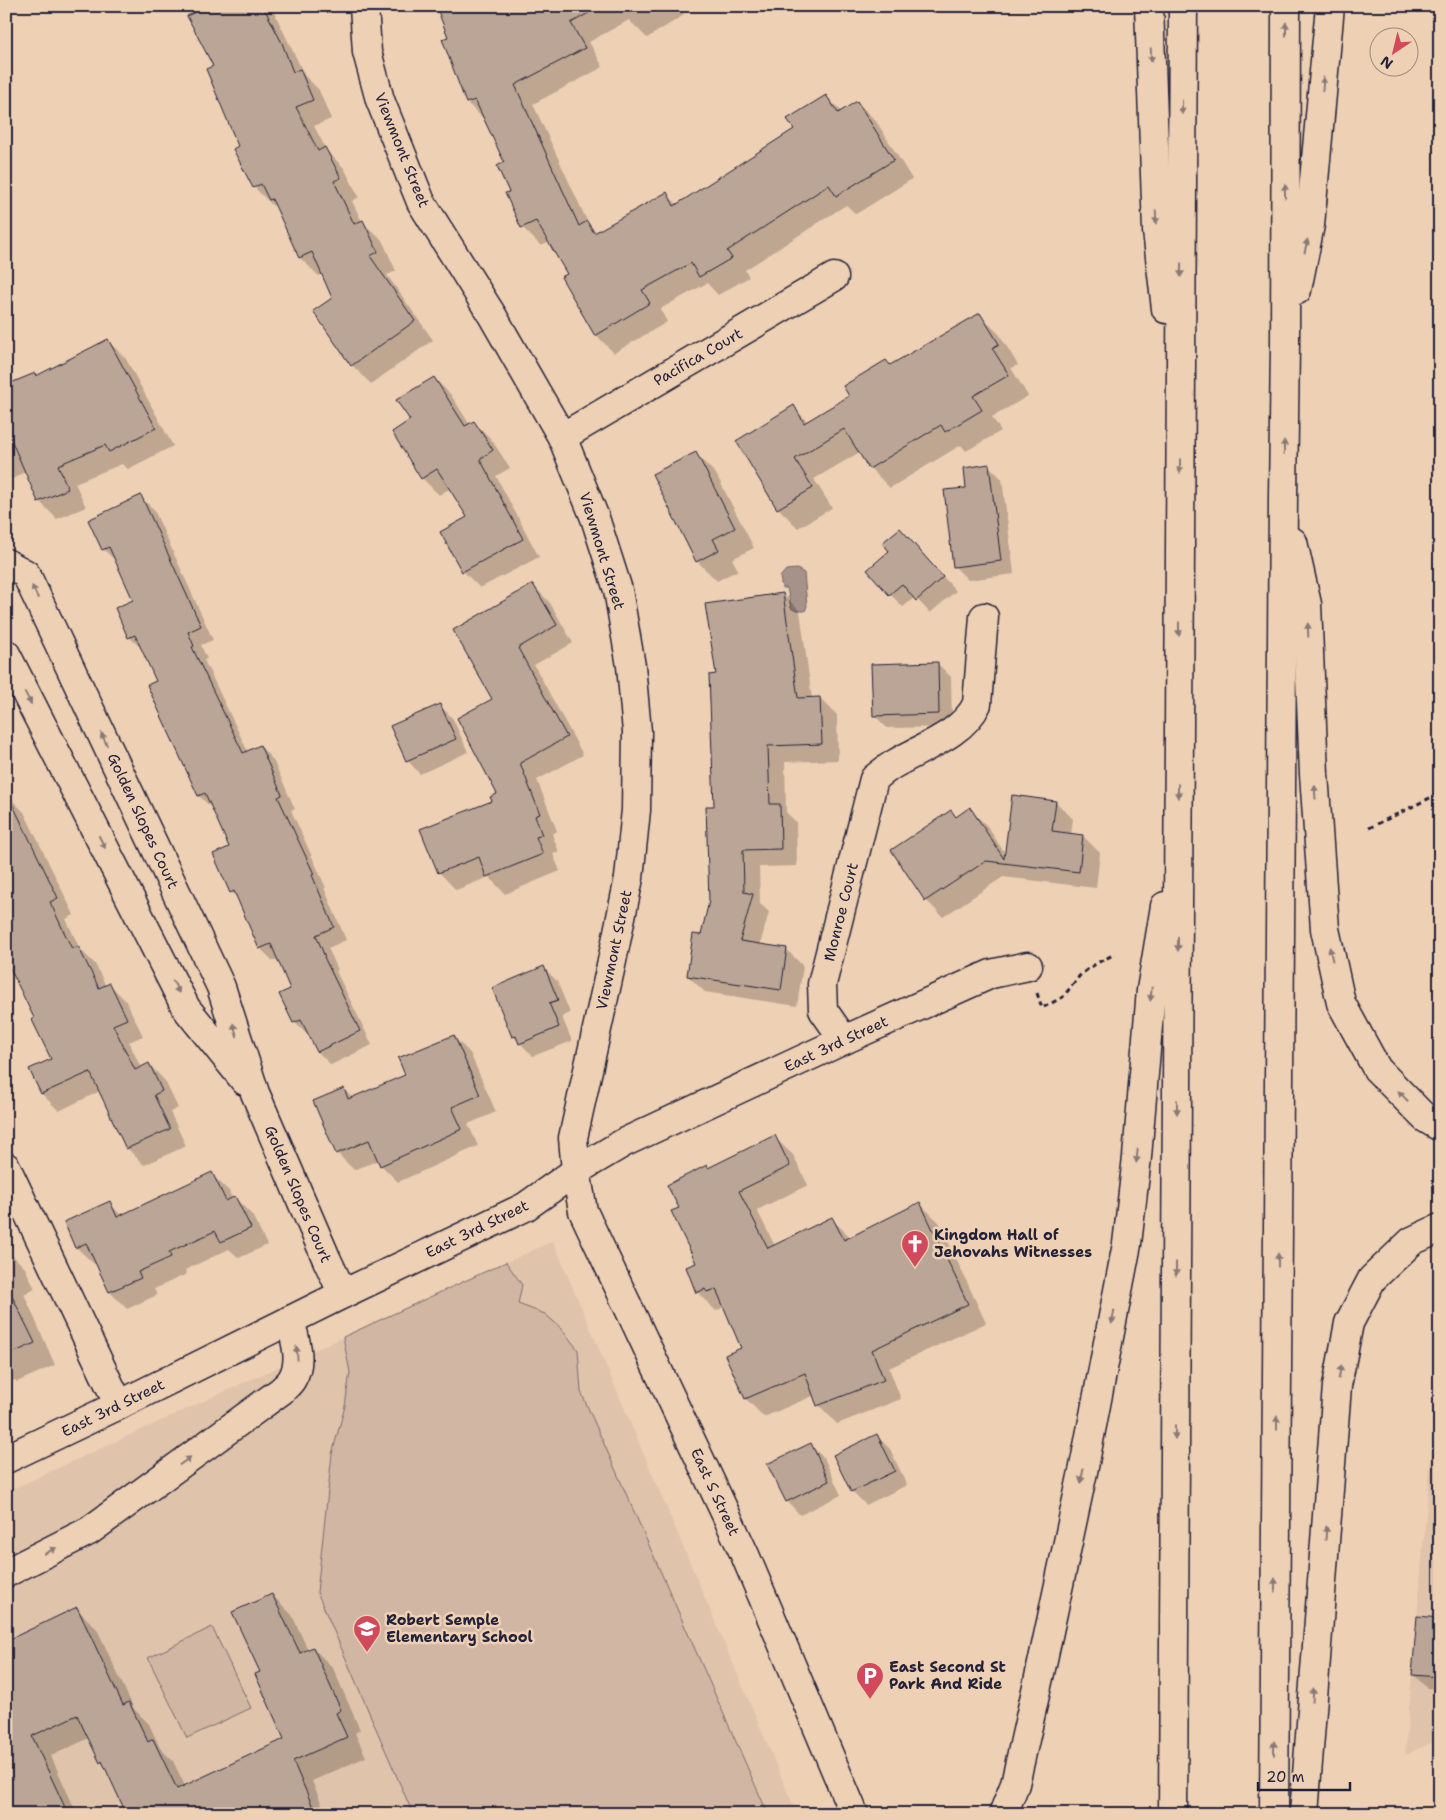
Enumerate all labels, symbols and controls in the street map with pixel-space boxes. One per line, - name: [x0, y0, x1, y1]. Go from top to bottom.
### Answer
- one-way arrow: [1282, 21, 1290, 37]
- north arrow: [1368, 28, 1418, 78]
- one-way arrow: [1147, 47, 1155, 63]
- text: N: [1377, 52, 1396, 73]
- one-way arrow: [1319, 76, 1327, 92]
- street label: Viewmont Street: [370, 90, 434, 210]
- one-way arrow: [1178, 100, 1186, 116]
- one-way arrow: [1281, 183, 1289, 199]
- one-way arrow: [1153, 210, 1161, 226]
- one-way arrow: [1302, 237, 1310, 253]
- one-way arrow: [1177, 262, 1185, 278]
- street label: Pacifica Court: [650, 323, 746, 391]
- one-way arrow: [1280, 439, 1288, 455]
- one-way arrow: [1176, 458, 1184, 474]
- street label: Viewmont Street: [575, 490, 629, 612]
- one-way arrow: [30, 585, 38, 599]
- one-way arrow: [1175, 621, 1183, 637]
- one-way arrow: [1304, 622, 1312, 638]
- one-way arrow: [24, 690, 32, 705]
- one-way arrow: [100, 731, 108, 746]
- street label: Golden Slopes Court: [103, 750, 183, 892]
- one-way arrow: [1174, 783, 1182, 799]
- one-way arrow: [1311, 784, 1319, 800]
- one-way arrow: [98, 835, 106, 850]
- street label: Monroe Court: [819, 861, 863, 963]
- street label: Viewmont Street: [592, 888, 636, 1012]
- one-way arrow: [1174, 936, 1182, 952]
- one-way arrow: [1327, 946, 1335, 962]
- one-way arrow: [171, 980, 180, 995]
- one-way arrow: [1147, 987, 1155, 1003]
- street label: East 3rd Street: [781, 1011, 891, 1077]
- one-way arrow: [231, 1023, 238, 1038]
- one-way arrow: [1397, 1090, 1409, 1102]
- one-way arrow: [1173, 1099, 1181, 1115]
- street label: Golden Slopes Court: [260, 1122, 336, 1266]
- one-way arrow: [1133, 1149, 1141, 1165]
- street label: East 3rd Street: [422, 1195, 532, 1263]
- place label: Kingdom Hall of Jehovahs Witnesses: [934, 1225, 1092, 1262]
- church icon: Kingdom Hall of Jehovahs Witnesses: [900, 1229, 930, 1268]
- one-way arrow: [1274, 1252, 1282, 1268]
- one-way arrow: [1172, 1261, 1180, 1277]
- one-way arrow: [1109, 1309, 1117, 1325]
- one-way arrow: [292, 1345, 300, 1361]
- one-way arrow: [1336, 1363, 1344, 1379]
- street label: East 3rd Street: [58, 1374, 168, 1442]
- one-way arrow: [1273, 1414, 1281, 1430]
- one-way arrow: [1171, 1424, 1179, 1440]
- street label: East S Street: [686, 1445, 744, 1539]
- one-way arrow: [178, 1456, 191, 1467]
- one-way arrow: [1078, 1469, 1086, 1484]
- one-way arrow: [1322, 1525, 1330, 1541]
- one-way arrow: [43, 1547, 57, 1555]
- one-way arrow: [1272, 1577, 1280, 1593]
- place label: Robert Semple Elementary School: [386, 1610, 533, 1647]
- school or university icon: Robert Semple Elementary School: [352, 1614, 382, 1653]
- place label: East Second St Park And Ride: [889, 1657, 1006, 1694]
- parking icon: East Second St Park And Ride: [855, 1661, 885, 1700]
- one-way arrow: [1309, 1687, 1317, 1703]
- one-way arrow: [1270, 1739, 1278, 1755]
- scale bar: [1258, 1760, 1351, 1792]
- text: 20 m: [1266, 1767, 1305, 1787]

